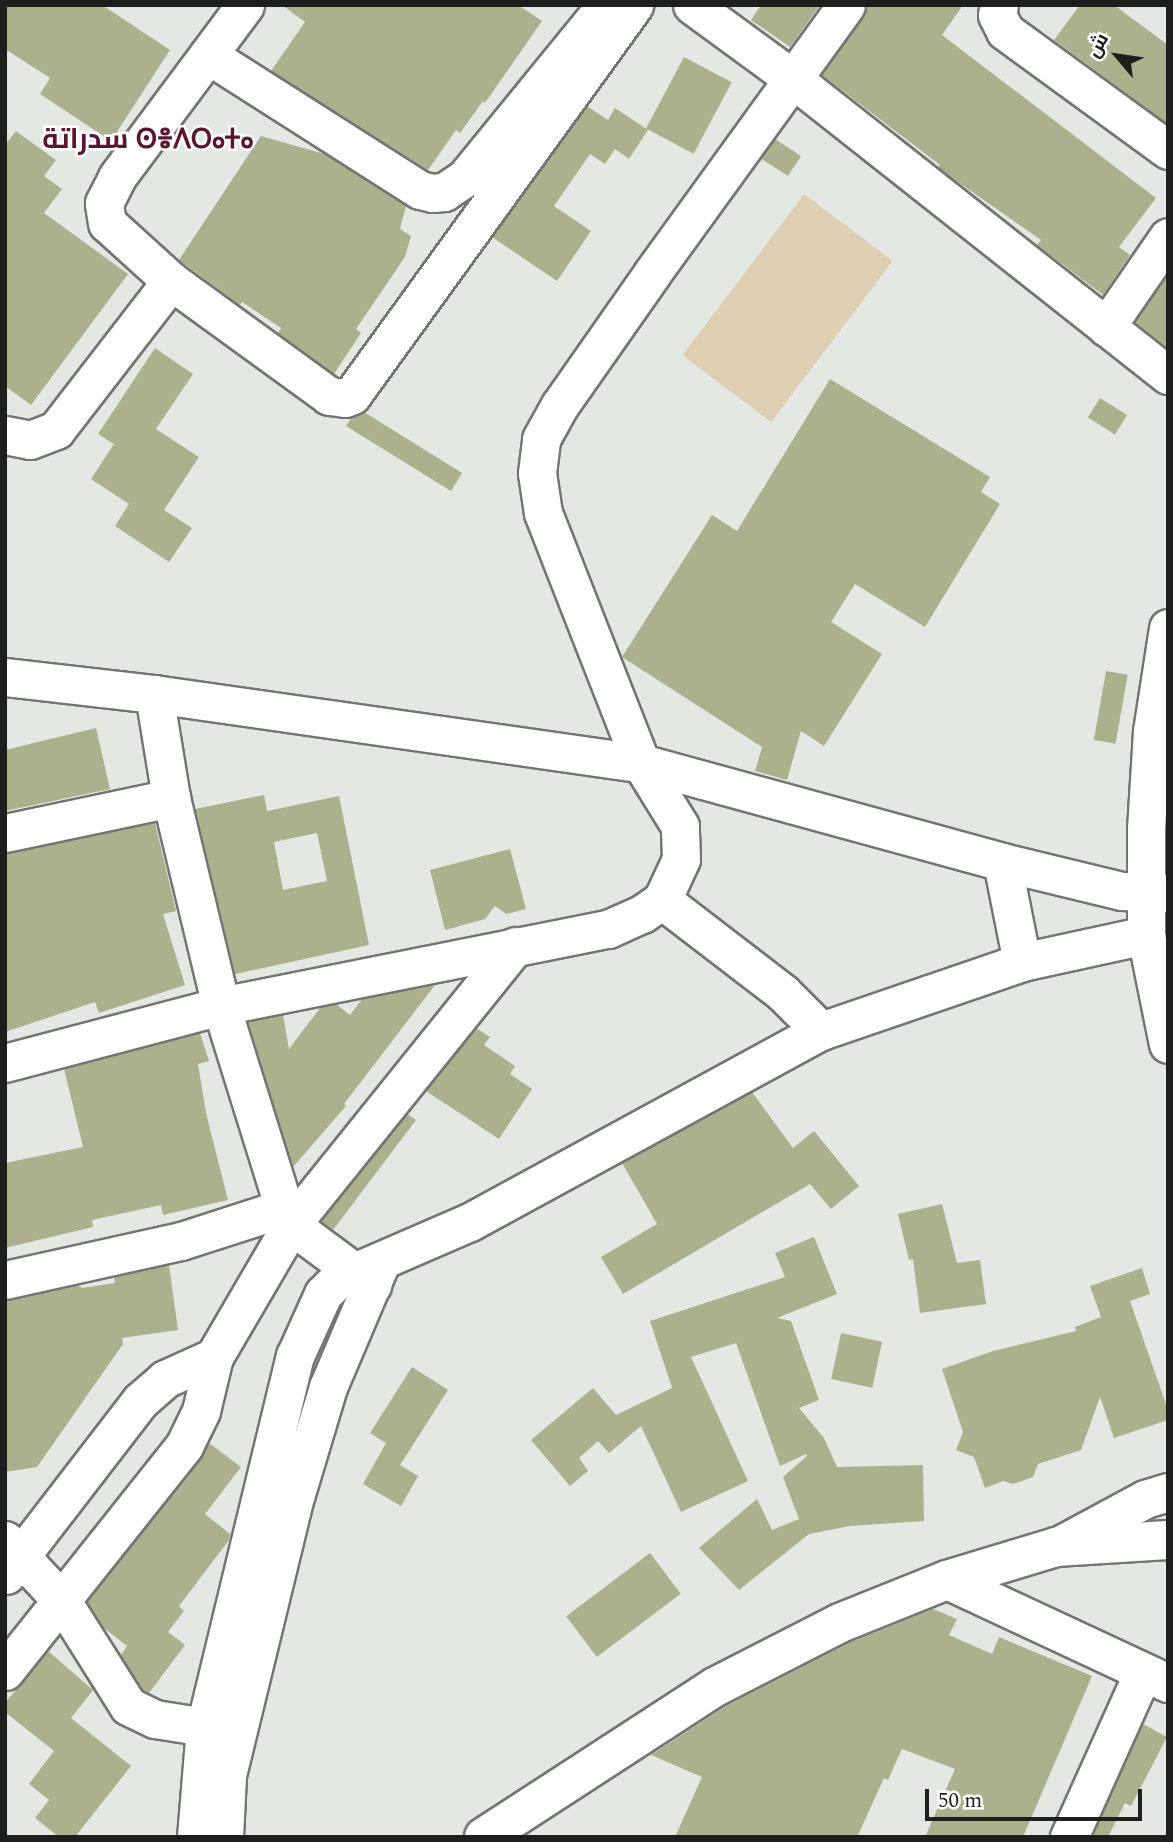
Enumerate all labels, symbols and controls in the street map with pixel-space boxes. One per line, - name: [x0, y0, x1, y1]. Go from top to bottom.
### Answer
- north arrow: [1082, 21, 1152, 91]
- text: ش: [1080, 28, 1117, 63]
- district label: سدراتة ⵙⴻⴷⵔⴰⵜⴰ: [42, 123, 254, 157]
- scale bar: [928, 1776, 1145, 1820]
- text: 50 m: [938, 1785, 982, 1817]

